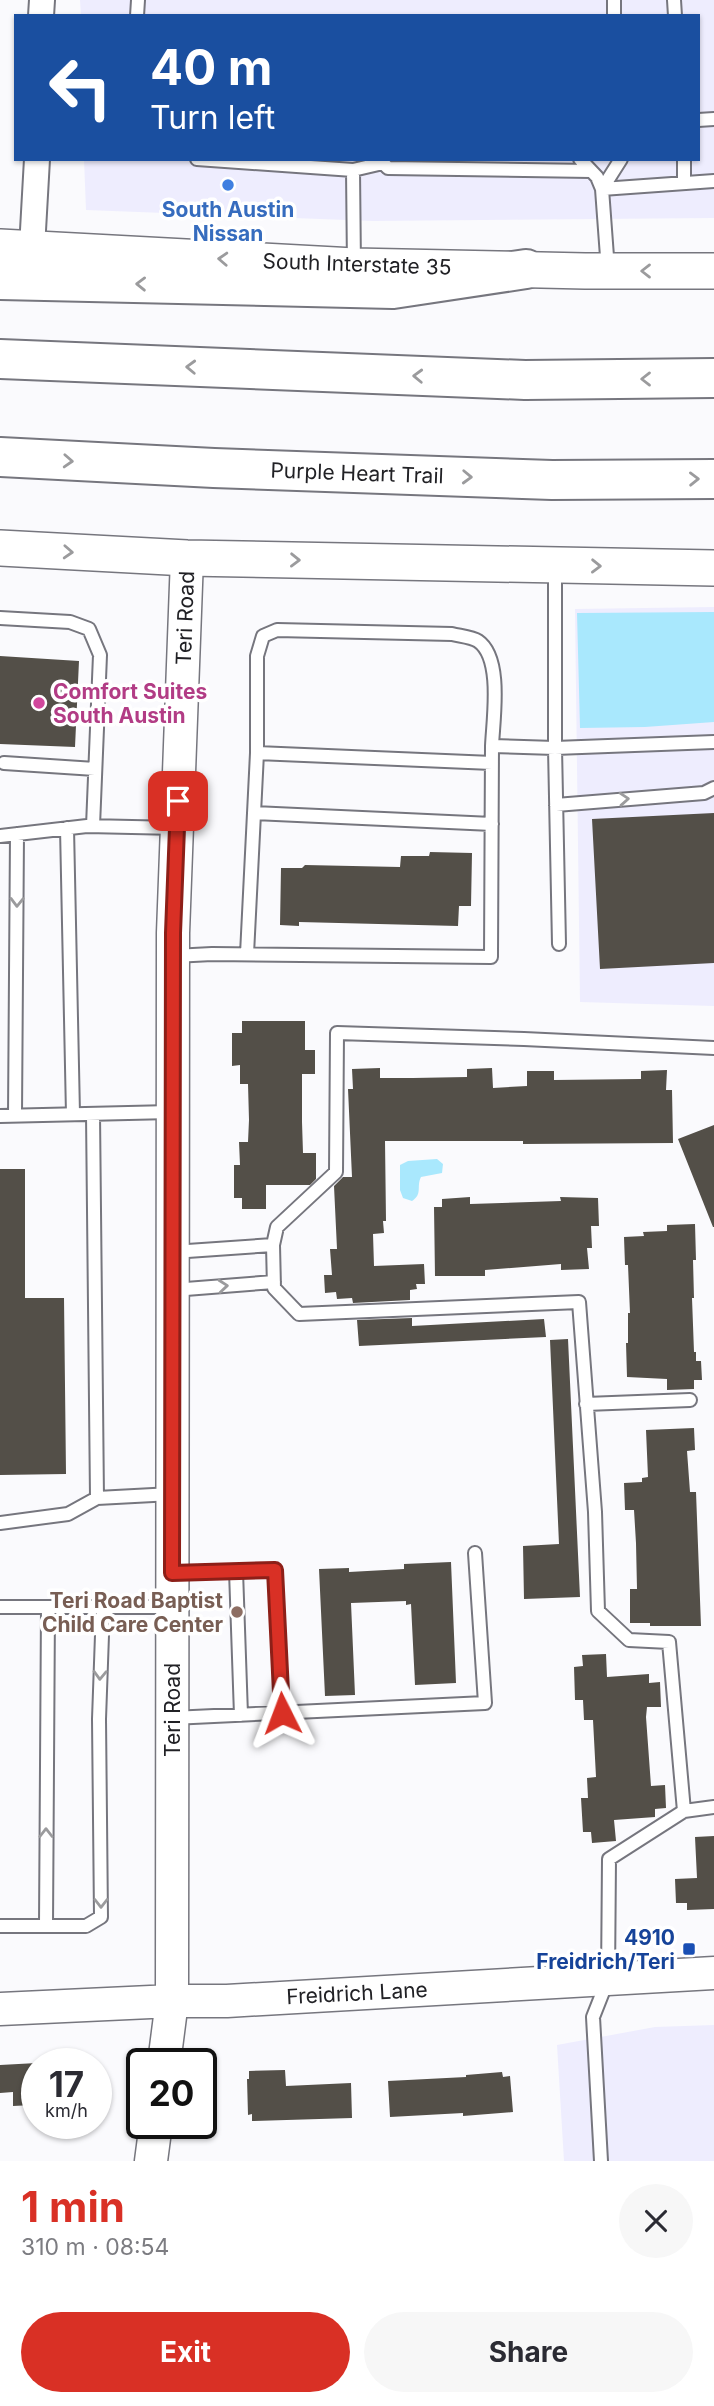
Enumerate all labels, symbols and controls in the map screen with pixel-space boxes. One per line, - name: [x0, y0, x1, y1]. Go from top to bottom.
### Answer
- text: 40 m: [150, 38, 273, 97]
- icon: left: [35, 42, 126, 133]
- text: Turn left: [150, 98, 275, 137]
- marker: South Austin Nissan: [220, 177, 236, 193]
- place label: South Austin Nissan: [162, 197, 294, 246]
- street label: South Interstate 35: [262, 248, 452, 280]
- one-way arrow: [217, 251, 228, 266]
- one-way arrow: [640, 263, 651, 279]
- one-way arrow: [135, 276, 146, 292]
- one-way arrow: [185, 359, 196, 374]
- one-way arrow: [413, 368, 424, 383]
- one-way arrow: [640, 371, 651, 387]
- one-way arrow: [63, 453, 74, 468]
- street label: Purple Heart Trail: [270, 457, 444, 489]
- one-way arrow: [462, 469, 473, 484]
- one-way arrow: [689, 471, 700, 487]
- one-way arrow: [63, 544, 74, 559]
- one-way arrow: [291, 552, 301, 568]
- one-way arrow: [592, 558, 602, 574]
- street label: Teri Road: [171, 571, 199, 665]
- place label: Comfort Suites South Austin: [53, 679, 207, 728]
- marker: Comfort Suites South Austin: [31, 695, 47, 711]
- pin: [148, 771, 208, 831]
- icon: arrive: [159, 782, 197, 820]
- one-way arrow: [619, 792, 630, 807]
- one-way arrow: [9, 897, 24, 908]
- one-way arrow: [218, 1279, 229, 1294]
- place label: Teri Road Baptist Child Care Center: [42, 1588, 223, 1637]
- marker: Teri Road Baptist Child Care Center: [229, 1604, 245, 1620]
- street label: Teri Road: [160, 1663, 185, 1757]
- one-way arrow: [93, 1670, 108, 1681]
- position arrow: [245, 1676, 319, 1750]
- one-way arrow: [38, 1828, 54, 1838]
- one-way arrow: [93, 1898, 108, 1909]
- place label: 4910 Freidrich/Teri: [536, 1925, 675, 1974]
- marker: 4910 Freidrich/Teri: [681, 1941, 697, 1957]
- street label: Freidrich Lane: [286, 1977, 428, 2009]
- speed limit sign: 20: [126, 2048, 217, 2139]
- text: 17: [49, 2063, 84, 2105]
- text: km/h: [45, 2100, 88, 2121]
- text: 1 min: [21, 2181, 125, 2232]
- button: close: [619, 2184, 693, 2258]
- text: 310 m · 08:54: [21, 2233, 169, 2261]
- button: Exit: [21, 2312, 350, 2392]
- button: Share: [364, 2312, 693, 2392]

